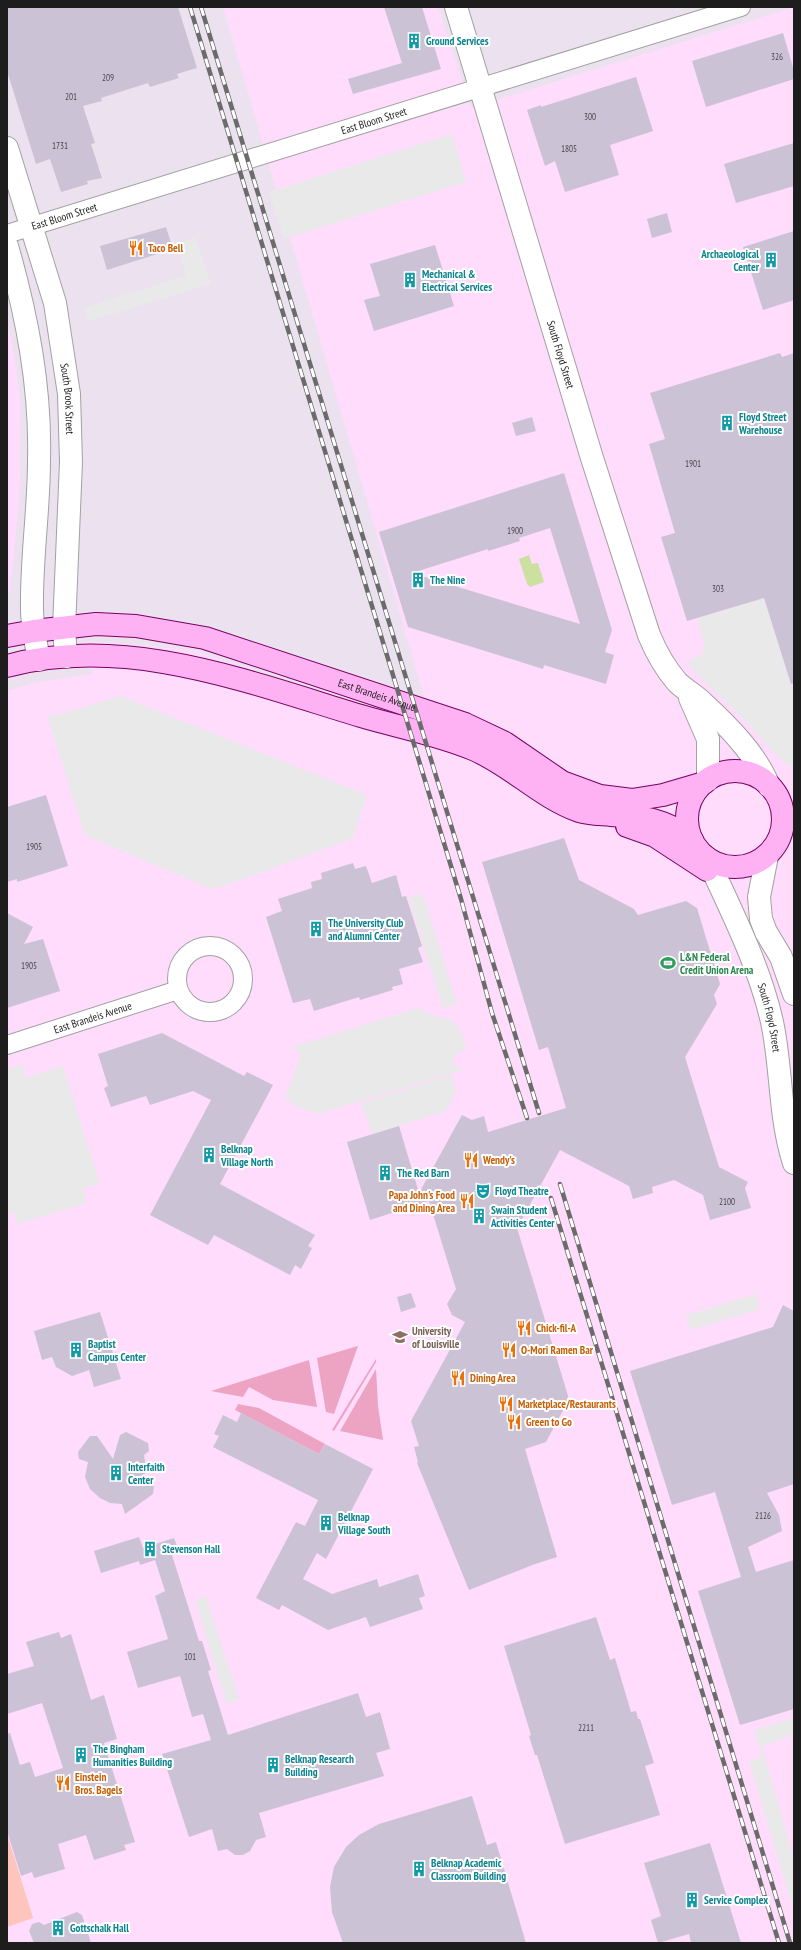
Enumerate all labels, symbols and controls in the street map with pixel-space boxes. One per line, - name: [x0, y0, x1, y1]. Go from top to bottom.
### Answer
- building icon: Ground Services: [405, 32, 423, 50]
- place label: Ground Services: [426, 34, 489, 48]
- house number: 326: [771, 51, 783, 62]
- house number: 209: [102, 72, 114, 83]
- house number: 201: [65, 91, 77, 102]
- street label: East Bloom Street: [339, 104, 408, 137]
- house number: 300: [584, 111, 596, 122]
- house number: 1731: [52, 140, 68, 151]
- house number: 1805: [561, 143, 577, 154]
- street label: East Bloom Street: [30, 200, 99, 233]
- restaurant icon: Taco Bell: [127, 239, 145, 257]
- place label: Taco Bell: [148, 241, 183, 255]
- place label: Archaeological Center: [700, 247, 760, 274]
- building icon: Archaeological Center: [762, 251, 780, 269]
- place label: Mechanical & Electrical Services: [422, 267, 492, 294]
- building icon: Mechanical & Electrical Services: [401, 271, 419, 289]
- street label: South Floyd Street: [544, 319, 578, 390]
- street label: South Brook Street: [57, 362, 77, 435]
- place label: Floyd Street Warehouse: [738, 410, 787, 437]
- building icon: Floyd Street Warehouse: [718, 414, 736, 432]
- house number: 1901: [685, 458, 701, 469]
- house number: 1900: [507, 525, 523, 536]
- building icon: The Nine: [409, 571, 427, 589]
- place label: The Nine: [430, 573, 465, 587]
- house number: 303: [712, 583, 724, 594]
- street label: East Brandeis Avenue: [336, 675, 418, 714]
- house number: 1905: [26, 841, 42, 852]
- place label: The University Club and Alumni Center: [328, 916, 404, 943]
- building icon: The University Club and Alumni Center: [307, 920, 325, 938]
- place label: L&N Federal Credit Union Arena: [680, 950, 754, 977]
- sports icon: L&N Federal Credit Union Arena: [659, 954, 677, 972]
- house number: 1905: [21, 960, 37, 971]
- street label: South Floyd Street: [755, 981, 784, 1053]
- street label: East Brandeis Avenue: [52, 998, 134, 1037]
- place label: Belknap Village North: [220, 1142, 273, 1169]
- building icon: Belknap Village North: [200, 1146, 218, 1164]
- restaurant icon: Wendy's: [462, 1151, 480, 1169]
- place label: Wendy's: [482, 1153, 515, 1167]
- building icon: The Red Barn: [376, 1164, 394, 1182]
- place label: The Red Barn: [397, 1166, 449, 1180]
- theatre icon: Floyd Theatre: [474, 1182, 492, 1200]
- place label: Floyd Theatre: [495, 1184, 549, 1198]
- place label: Papa John's Food and Dining Area: [389, 1188, 455, 1215]
- restaurant icon: Papa John's Food and Dining Area: [458, 1192, 476, 1210]
- house number: 2100: [719, 1196, 735, 1207]
- place label: Swain Student Activities Center: [490, 1203, 555, 1230]
- building icon: Swain Student Activities Center: [470, 1207, 488, 1225]
- restaurant icon: Chick-fil-A: [515, 1319, 533, 1337]
- place label: Chick-fil-A: [536, 1321, 577, 1335]
- place label: University of Louisville: [412, 1324, 460, 1351]
- school or university icon: University of Louisville: [391, 1328, 409, 1346]
- place label: Baptist Campus Center: [88, 1337, 147, 1364]
- building icon: Baptist Campus Center: [67, 1341, 85, 1359]
- restaurant icon: O-Mori Ramen Bar: [500, 1341, 518, 1359]
- place label: O-Mori Ramen Bar: [521, 1343, 594, 1357]
- restaurant icon: Dining Area: [449, 1369, 467, 1387]
- place label: Dining Area: [470, 1371, 516, 1385]
- restaurant icon: Marketplace/Restaurants: [497, 1395, 515, 1413]
- place label: Marketplace/Restaurants: [518, 1397, 616, 1411]
- restaurant icon: Green to Go: [505, 1413, 523, 1431]
- place label: Green to Go: [526, 1415, 572, 1429]
- place label: Interfaith Center: [128, 1460, 165, 1487]
- building icon: Interfaith Center: [107, 1464, 125, 1482]
- place label: Belknap Village South: [337, 1510, 391, 1537]
- house number: 2126: [755, 1510, 771, 1521]
- building icon: Belknap Village South: [317, 1514, 335, 1532]
- building icon: Stevenson Hall: [141, 1540, 159, 1558]
- place label: Stevenson Hall: [162, 1542, 221, 1556]
- house number: 101: [184, 1651, 196, 1662]
- house number: 2211: [578, 1722, 594, 1733]
- place label: The Bingham Humanities Building: [93, 1742, 172, 1769]
- building icon: The Bingham Humanities Building: [72, 1746, 90, 1764]
- place label: Belknap Research Building: [285, 1752, 354, 1779]
- building icon: Belknap Research Building: [264, 1756, 282, 1774]
- place label: Einstein Bros. Bagels: [75, 1770, 122, 1797]
- restaurant icon: Einstein Bros. Bagels: [54, 1774, 72, 1792]
- place label: Belknap Academic Classroom Building: [431, 1856, 506, 1883]
- building icon: Belknap Academic Classroom Building: [410, 1860, 428, 1878]
- building icon: Service Complex: [683, 1891, 701, 1909]
- place label: Service Complex: [704, 1893, 768, 1907]
- building icon: Gottschalk Hall: [49, 1919, 67, 1937]
- place label: Gottschalk Hall: [70, 1921, 129, 1935]

